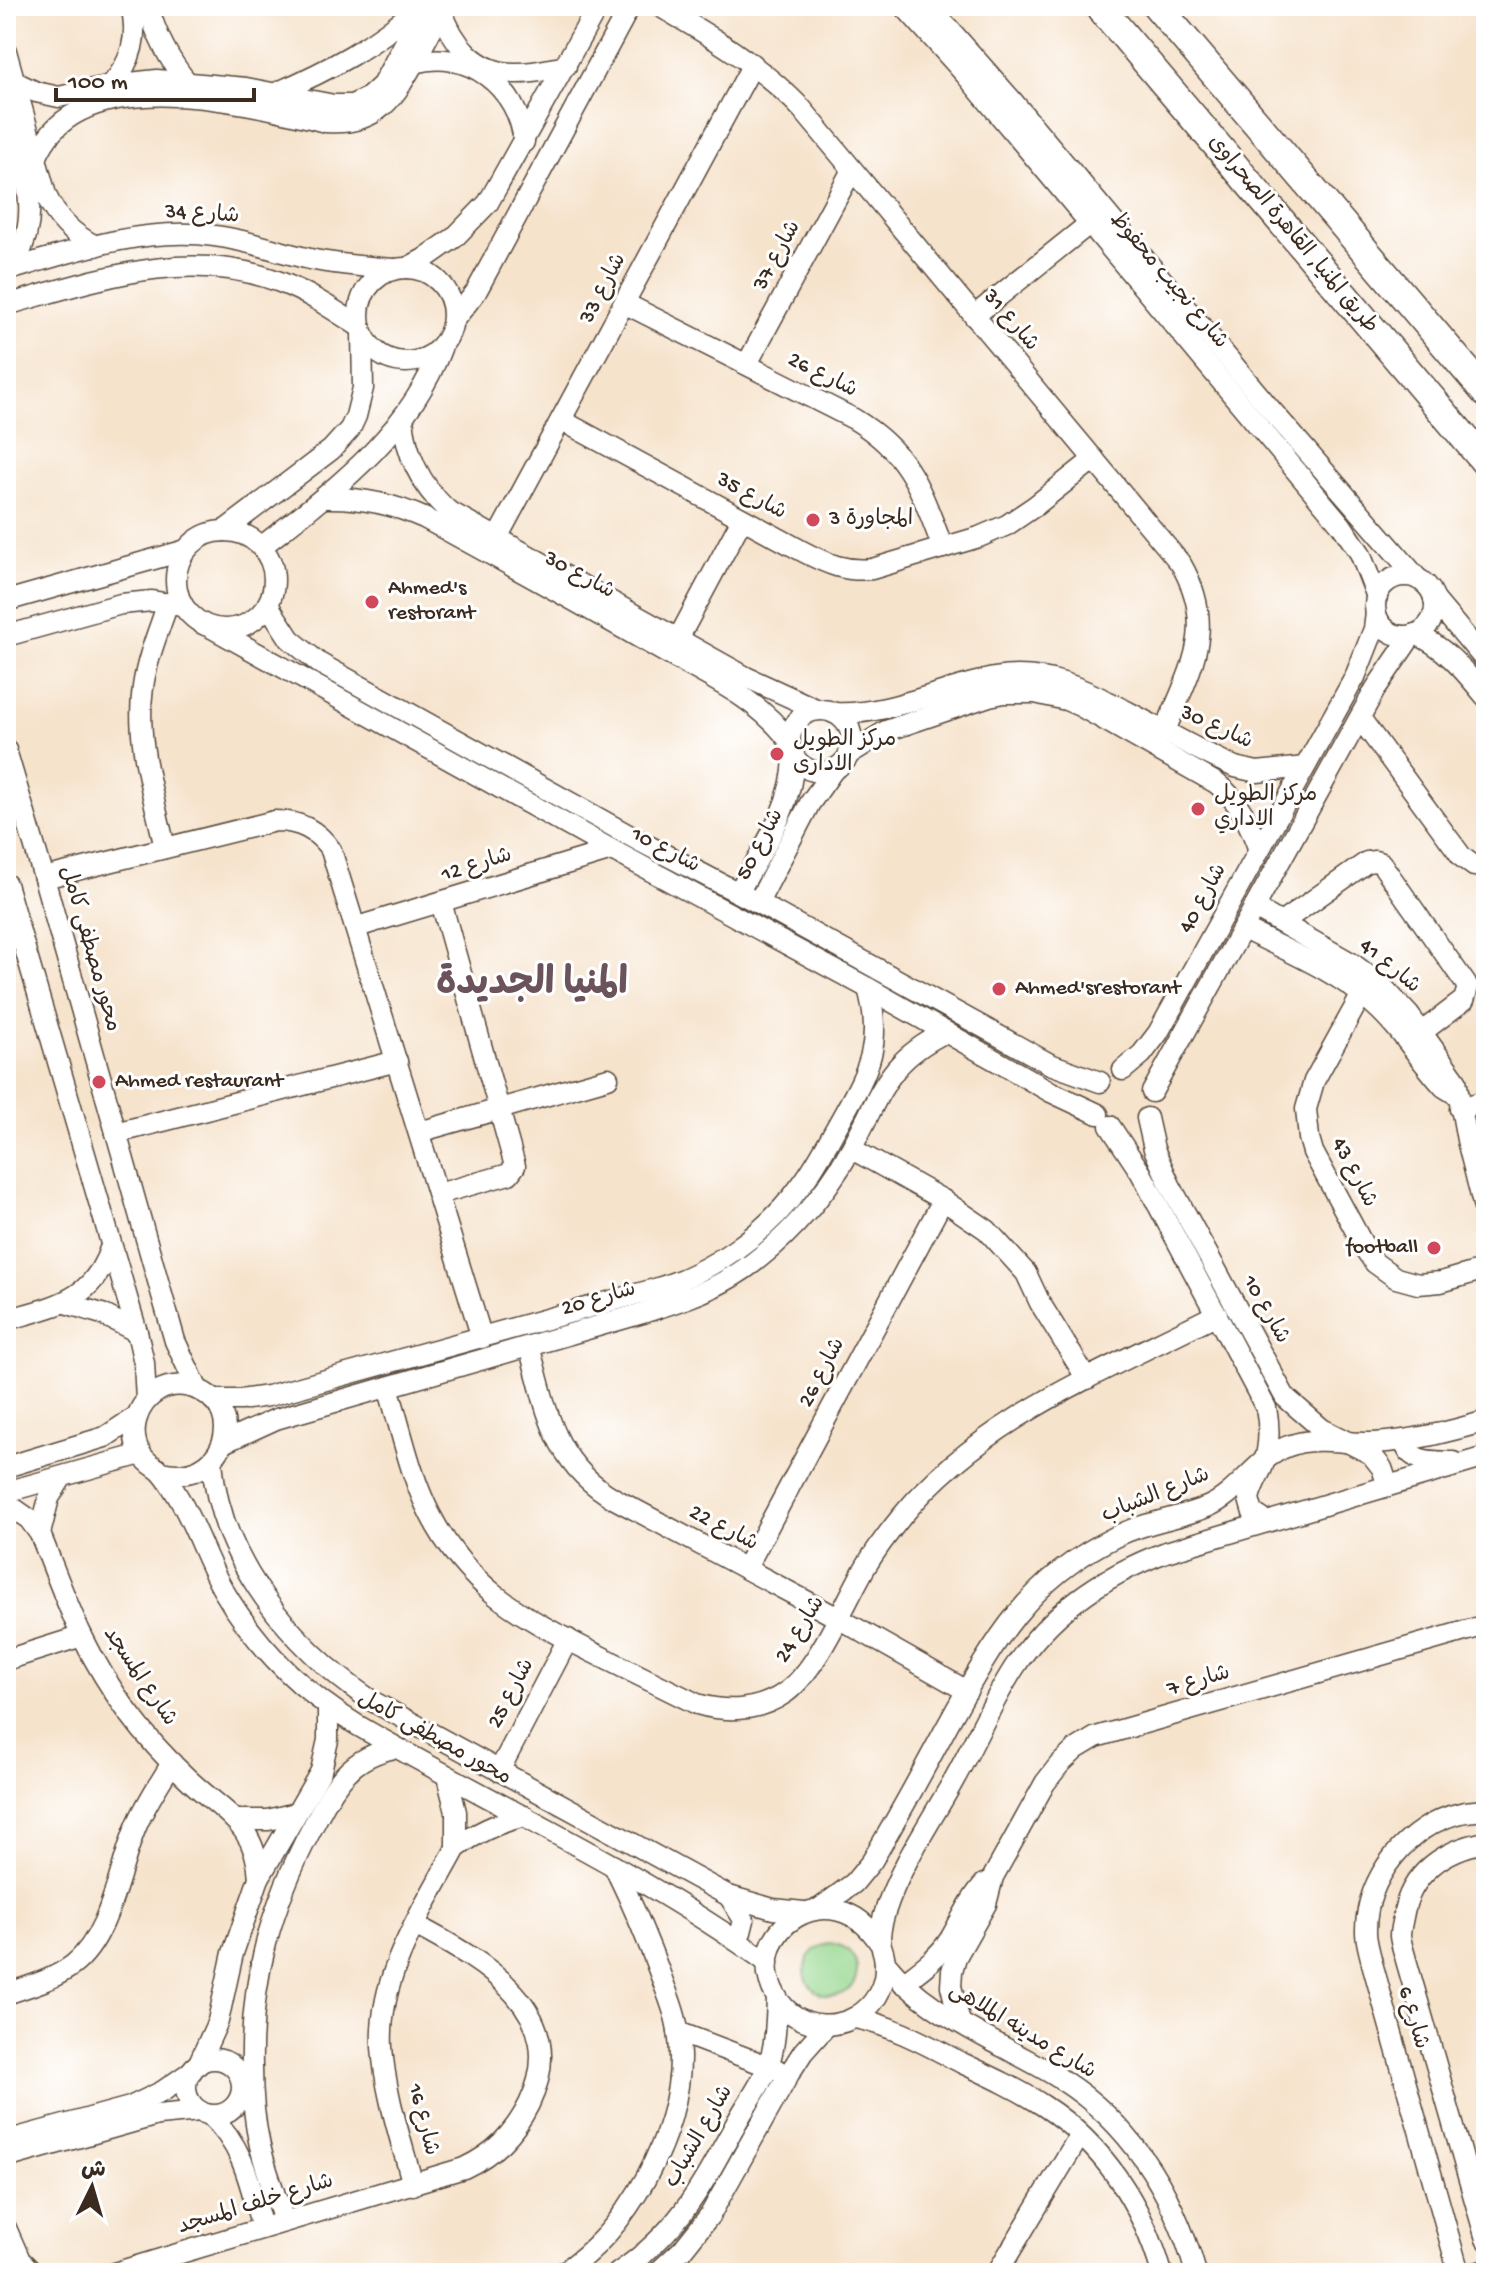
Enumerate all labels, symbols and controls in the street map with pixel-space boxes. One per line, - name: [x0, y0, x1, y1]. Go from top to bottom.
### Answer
- scale bar: [56, 52, 254, 102]
- text: 100 m: [67, 69, 128, 98]
- street label: طريق المنيا, القاهرة الصحراوى: [1201, 130, 1383, 340]
- street label: شارع 34: [163, 199, 240, 231]
- street label: شارع نجيب محفوظ: [1103, 207, 1233, 355]
- street label: شارع 37: [748, 217, 808, 296]
- street label: شارع 33: [574, 249, 633, 329]
- street label: شارع 31: [976, 284, 1043, 357]
- street label: شارع 26: [783, 347, 861, 405]
- street label: شارع 35: [711, 467, 790, 527]
- place label: المجاورة 3: [828, 507, 913, 533]
- marker: المجاورة 3: [804, 511, 822, 529]
- street label: شارع 30: [538, 546, 619, 606]
- place label: Ahmed's restorant: [388, 576, 477, 627]
- marker: Ahmed's restorant: [363, 593, 381, 611]
- street label: شارع 30: [1175, 700, 1256, 756]
- place label: مركز الطويل الادارى: [793, 728, 896, 779]
- marker: مركز الطويل الادارى: [768, 745, 786, 763]
- place label: مركز الطويل الاداري: [1214, 783, 1317, 834]
- marker: مركز الطويل الاداري: [1189, 800, 1207, 818]
- street label: شارع 50: [731, 805, 791, 885]
- street label: شارع 10: [625, 822, 704, 880]
- street label: شارع 12: [438, 843, 515, 889]
- street label: شارع 40: [1174, 860, 1234, 938]
- street label: محور مصطفى كامل: [53, 863, 125, 1035]
- street label: شارع 41: [1353, 934, 1425, 1000]
- district label: المنيا الجديدة: [436, 963, 628, 1008]
- place label: Ahmed'srestorant: [1015, 976, 1182, 1002]
- marker: Ahmed'srestorant: [990, 980, 1008, 998]
- place label: Ahmed restaurant: [115, 1069, 285, 1095]
- marker: Ahmed restaurant: [90, 1073, 108, 1091]
- street label: شارع 43: [1324, 1134, 1382, 1212]
- place label: football: [1345, 1235, 1418, 1261]
- marker: football: [1425, 1239, 1443, 1257]
- street label: شارع 10: [1235, 1270, 1294, 1349]
- street label: شارع 20: [559, 1277, 639, 1323]
- street label: شارع 26: [794, 1334, 852, 1412]
- street label: شارع الشباب: [1098, 1463, 1214, 1529]
- street label: شارع 22: [684, 1500, 762, 1558]
- street label: شارع 24: [770, 1592, 832, 1668]
- street label: شارع المسجد: [96, 1622, 182, 1732]
- street label: شارع 25: [483, 1655, 541, 1733]
- street label: شارع 7: [1164, 1661, 1233, 1704]
- street label: محور مصطفى كامل: [353, 1686, 515, 1792]
- street label: شارع مدينه الملاهى: [944, 1978, 1100, 2086]
- street label: شارع 6: [1391, 1984, 1433, 2052]
- street label: شارع 16: [400, 2081, 443, 2159]
- street label: شارع الشباب: [660, 2081, 740, 2193]
- north arrow: [52, 2147, 132, 2227]
- text: ش: [80, 2157, 107, 2185]
- street label: شارع خلف المسجد: [175, 2169, 337, 2241]

